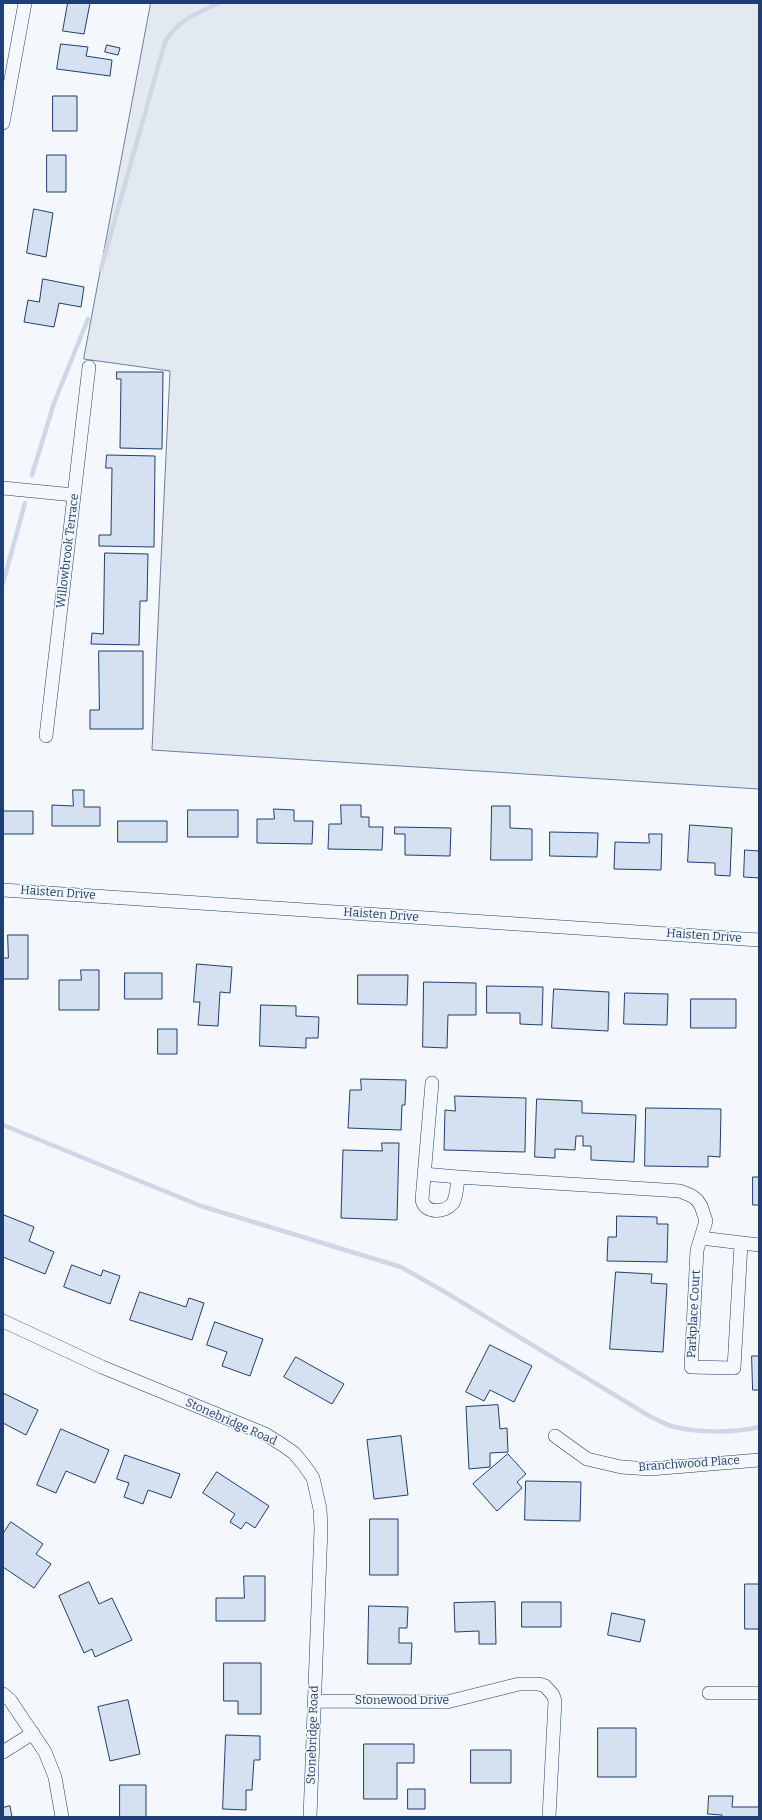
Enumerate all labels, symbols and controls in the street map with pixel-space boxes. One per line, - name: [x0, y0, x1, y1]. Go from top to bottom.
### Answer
- street label: Willowbrook Terrace: [54, 493, 82, 609]
- street label: Haisten Drive: [20, 883, 96, 903]
- street label: Haisten Drive: [343, 905, 419, 925]
- street label: Haisten Drive: [666, 926, 742, 946]
- street label: Parkplace Court: [684, 1269, 704, 1359]
- street label: Stonebridge Road: [183, 1395, 279, 1449]
- street label: Branchwood Place: [638, 1453, 740, 1475]
- street label: Stonebridge Road: [304, 1685, 322, 1785]
- street label: Stonewood Drive: [355, 1694, 449, 1708]

